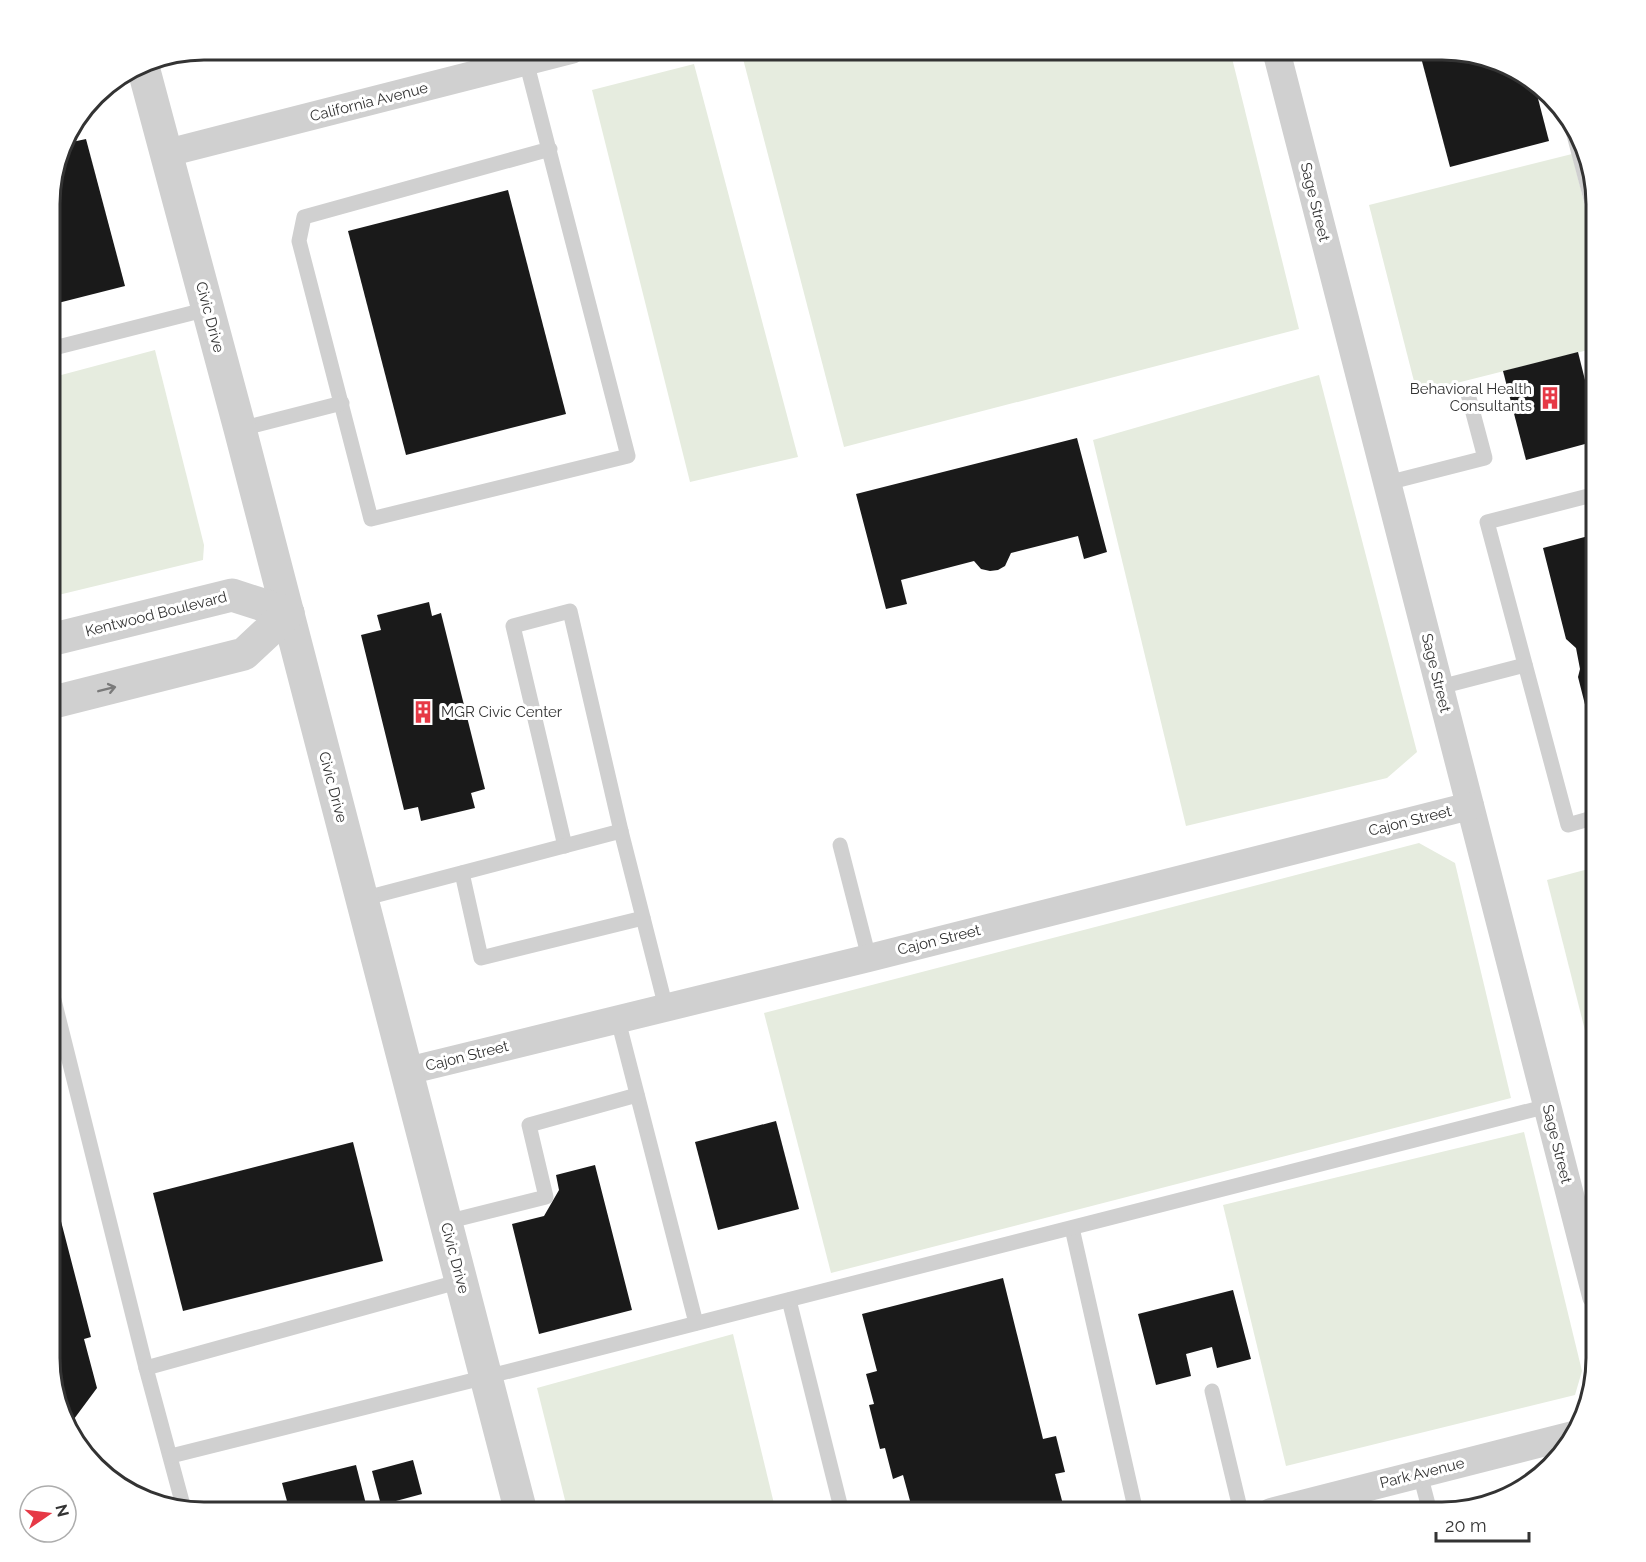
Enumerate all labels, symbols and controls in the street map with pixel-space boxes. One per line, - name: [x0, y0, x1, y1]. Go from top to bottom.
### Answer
- street label: California Avenue: [308, 79, 430, 125]
- street label: Sage Street: [1296, 161, 1334, 243]
- street label: Civic Drive: [192, 280, 228, 355]
- place label: Behavioral Health Consultants: [1410, 380, 1532, 415]
- building icon: Behavioral Health Consultants: [1537, 385, 1563, 411]
- street label: Kentwood Boulevard: [83, 588, 229, 640]
- street label: Sage Street: [1417, 632, 1455, 714]
- one-way arrow: [97, 682, 116, 694]
- building icon: MGR Civic Center: [410, 699, 436, 725]
- place label: MGR Civic Center: [441, 703, 563, 721]
- street label: Civic Drive: [315, 750, 351, 825]
- street label: Cajon Street: [1367, 802, 1453, 840]
- street label: Cajon Street: [896, 921, 982, 959]
- street label: Cajon Street: [424, 1037, 510, 1075]
- street label: Sage Street: [1538, 1103, 1576, 1185]
- street label: Civic Drive: [437, 1221, 473, 1296]
- street label: Park Avenue: [1378, 1454, 1466, 1492]
- north arrow: [18, 1484, 78, 1544]
- text: N: [51, 1502, 73, 1519]
- scale bar: [1436, 1505, 1529, 1543]
- text: 20 m: [1445, 1515, 1487, 1536]

